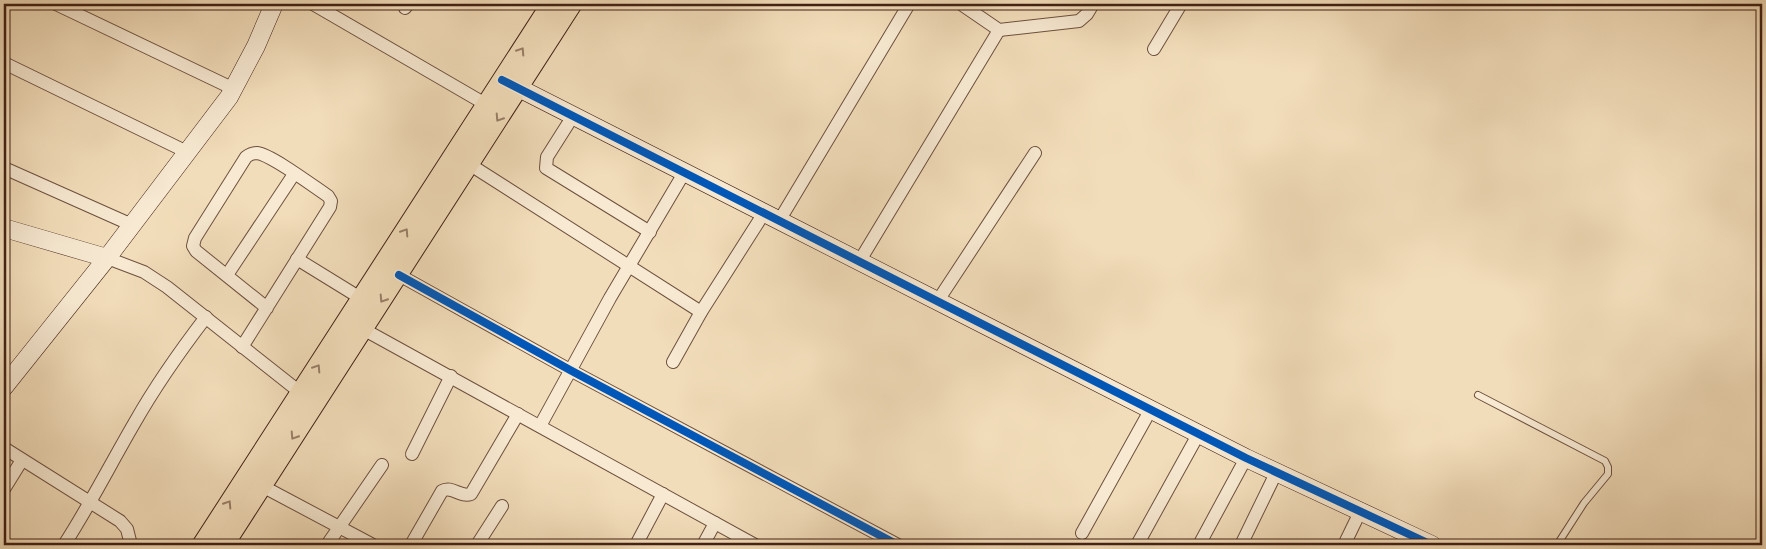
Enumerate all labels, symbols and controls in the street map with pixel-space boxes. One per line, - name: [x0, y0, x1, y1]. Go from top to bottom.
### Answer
- one-way arrow: [515, 47, 524, 56]
- one-way arrow: [495, 113, 505, 122]
- one-way arrow: [399, 228, 409, 237]
- one-way arrow: [379, 294, 389, 303]
- one-way arrow: [311, 365, 320, 374]
- one-way arrow: [291, 431, 301, 440]
- one-way arrow: [222, 501, 232, 510]

